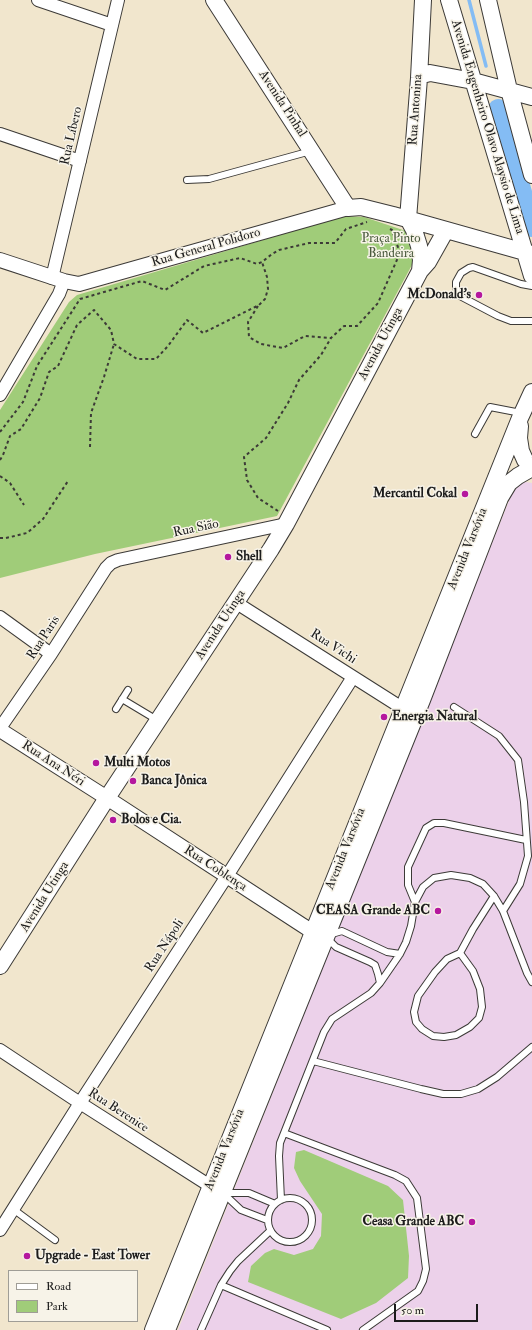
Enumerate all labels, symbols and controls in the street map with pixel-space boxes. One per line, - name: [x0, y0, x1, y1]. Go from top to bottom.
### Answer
- street label: Avenida Engenheiro Olavo Alaysio de Lima: [447, 18, 527, 236]
- street label: Avenida Pinhal: [255, 68, 309, 140]
- street label: Rua Antonina: [406, 74, 426, 146]
- street label: Rua Líbero: [58, 105, 86, 167]
- street label: Rua General Polidoro: [150, 225, 262, 271]
- park label: Praça Pinto Bandeira: [361, 231, 421, 262]
- place label: McDonald's: [407, 287, 471, 303]
- marker: McDonald's: [474, 290, 484, 300]
- street label: Avenida Utinga: [355, 305, 407, 383]
- place label: Mercantil Cokal: [373, 486, 457, 502]
- marker: Mercantil Cokal: [460, 489, 470, 499]
- street label: Avenida Varsóvia: [445, 506, 491, 592]
- street label: Rua Sião: [172, 517, 220, 541]
- place label: Shell: [236, 549, 262, 565]
- marker: Shell: [223, 552, 233, 562]
- street label: Avenida Utinga: [193, 587, 249, 663]
- street label: Rua Paris: [24, 613, 64, 663]
- street label: Rua Vichi: [307, 626, 359, 668]
- place label: Energia Natural: [392, 709, 477, 725]
- marker: Energia Natural: [379, 712, 389, 722]
- street label: Rua Ana Néri: [19, 738, 87, 790]
- place label: Multi Motos: [104, 755, 170, 771]
- marker: Multi Motos: [91, 758, 101, 768]
- place label: Banca Jônica: [141, 773, 207, 789]
- marker: Banca Jônica: [128, 776, 138, 786]
- street label: Avenida Varsóvia: [323, 806, 369, 892]
- place label: Bolos e Cia.: [121, 812, 182, 828]
- marker: Bolos e Cia.: [108, 815, 118, 825]
- street label: Rua Coblença: [181, 843, 249, 895]
- street label: Avenida Utinga: [17, 859, 73, 935]
- place label: CEASA Grande ABC: [316, 903, 430, 919]
- marker: CEASA Grande ABC: [433, 906, 443, 916]
- street label: Rua Nápoli: [142, 917, 188, 975]
- street label: Rua Berenice: [85, 1086, 151, 1136]
- street label: Avenida Varsóvia: [202, 1107, 248, 1193]
- place label: Ceasa Grande ABC: [363, 1214, 464, 1230]
- marker: Ceasa Grande ABC: [467, 1217, 477, 1227]
- place label: Upgrade - East Tower: [35, 1248, 150, 1264]
- marker: Upgrade - East Tower: [22, 1251, 32, 1261]
- legend: [8, 1270, 138, 1322]
- text: Road: [46, 1279, 71, 1294]
- scale bar: [396, 1296, 480, 1322]
- text: Park: [46, 1299, 68, 1314]
- text: 50 m: [401, 1303, 424, 1318]

